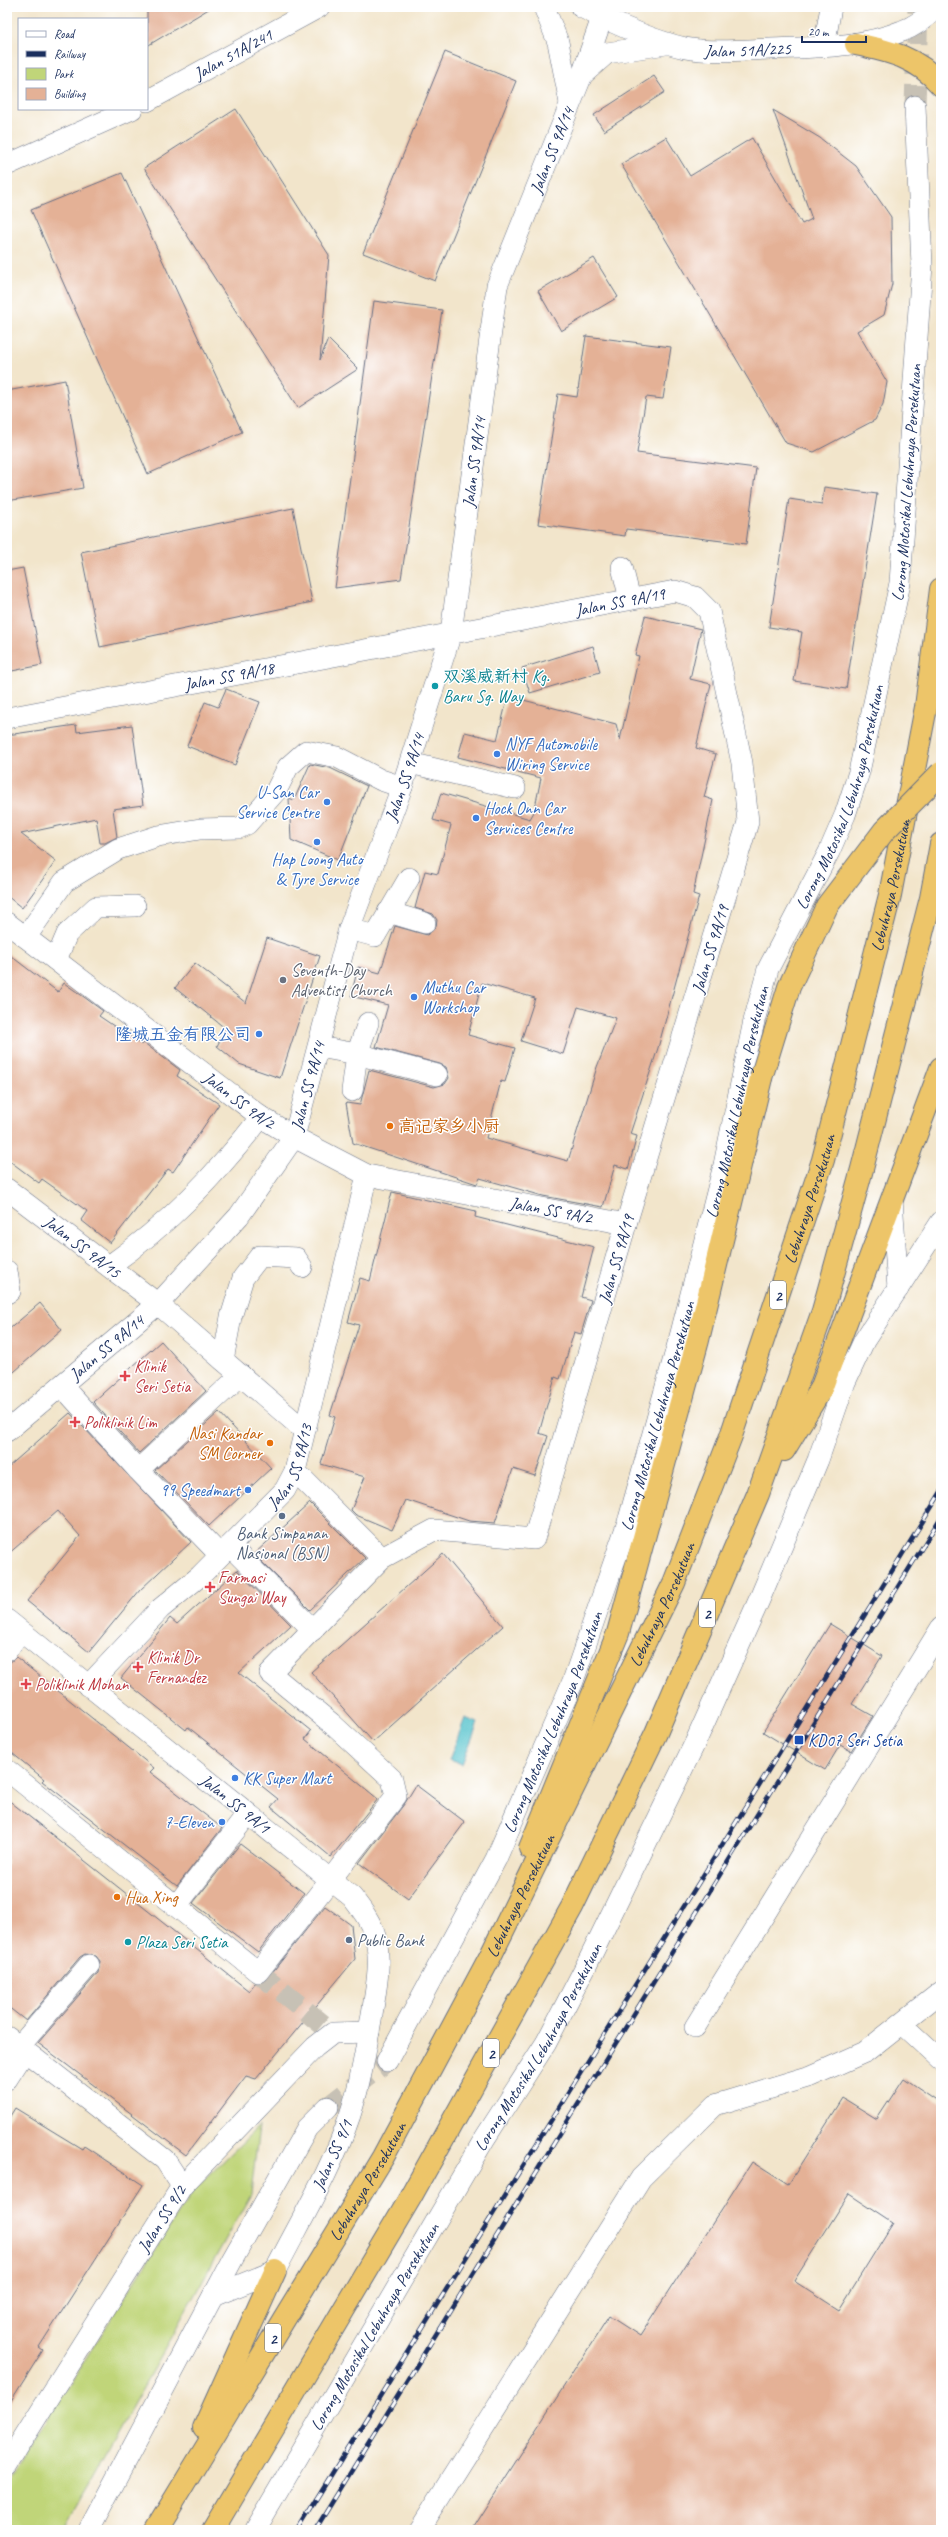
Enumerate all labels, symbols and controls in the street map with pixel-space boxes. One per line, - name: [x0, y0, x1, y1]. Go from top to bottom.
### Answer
- legend: [18, 18, 148, 110]
- scale bar: [802, 18, 866, 44]
- street label: Jalan 51A/241: [189, 24, 277, 85]
- text: 20 m: [808, 24, 830, 40]
- text: Road: [54, 26, 76, 42]
- street label: Jalan 51A/225: [703, 38, 793, 62]
- text: Railway: [54, 46, 86, 62]
- text: Park: [54, 66, 75, 82]
- text: Building: [54, 86, 86, 102]
- street label: Jalan SS 9A/14: [525, 102, 580, 197]
- street label: Lorong Motosikal Lebuhraya Persekutuan: [886, 362, 926, 603]
- street label: Jalan SS 9A/14: [458, 413, 491, 510]
- street label: Jalan SS 9A/19: [572, 583, 668, 621]
- street label: Jalan SS 9A/18: [181, 657, 278, 695]
- place label: 双溪威新村 Kg. Baru Sg. Way: [443, 666, 550, 707]
- marker: 双溪威新村 Kg. Baru Sg. Way: [430, 681, 440, 691]
- street label: Lorong Motosikal Lebuhraya Persekutuan: [791, 682, 889, 913]
- street label: Jalan SS 9A/14: [380, 729, 430, 825]
- place label: NYF Automobile Wiring Service: [505, 734, 598, 775]
- marker: NYF Automobile Wiring Service: [492, 749, 502, 759]
- place label: U-San Car Service Centre: [236, 782, 321, 823]
- marker: U-San Car Service Centre: [322, 797, 332, 807]
- place label: Hock Onn Car Services Centre: [484, 798, 574, 839]
- marker: Hock Onn Car Services Centre: [471, 813, 481, 823]
- street label: Lebuhraya Persekutuan: [866, 816, 916, 953]
- marker: Hap Loong Auto & Tyre Service: [312, 837, 322, 847]
- place label: Hap Loong Auto & Tyre Service: [272, 849, 364, 890]
- street label: Jalan SS 9A/19: [687, 901, 734, 997]
- place label: Seventh-Day Adventist Church: [291, 960, 393, 1001]
- marker: Seventh-Day Adventist Church: [278, 975, 288, 985]
- place label: Muthu Car Workshop: [422, 977, 487, 1018]
- street label: Lorong Motosikal Lebuhraya Persekutuan: [701, 982, 774, 1220]
- marker: Muthu Car Workshop: [409, 992, 419, 1002]
- place label: 隆城五金有限公司: [115, 1024, 251, 1045]
- marker: 隆城五金有限公司: [254, 1029, 264, 1039]
- street label: Jalan SS 9A/14: [286, 1037, 330, 1134]
- street label: Jalan SS 9A/2: [198, 1066, 279, 1134]
- place label: 高记家乡小厨: [398, 1116, 500, 1137]
- marker: 高记家乡小厨: [385, 1121, 395, 1131]
- street label: Lebuhraya Persekutuan: [779, 1131, 840, 1266]
- street label: Jalan SS 9A/2: [507, 1192, 595, 1229]
- street label: Jalan SS 9A/15: [39, 1210, 126, 1284]
- street label: Jalan SS 9A/19: [594, 1211, 639, 1307]
- road number: 2: [770, 1281, 786, 1309]
- street label: Lorong Motosikal Lebuhraya Persekutuan: [616, 1298, 700, 1533]
- street label: Jalan SS 9A/14: [64, 1309, 150, 1386]
- place label: Klinik Seri Setia: [134, 1356, 191, 1397]
- marker: Klinik Seri Setia: [119, 1370, 131, 1382]
- place label: Poliklinik Lim: [84, 1412, 157, 1433]
- marker: Poliklinik Lim: [69, 1416, 81, 1428]
- street label: Jalan SS 9A/13: [262, 1421, 317, 1514]
- place label: Nasi Kandar SM Corner: [189, 1423, 264, 1464]
- marker: Nasi Kandar SM Corner: [265, 1438, 275, 1448]
- place label: 99 Speedmart: [160, 1480, 242, 1501]
- marker: 99 Speedmart: [243, 1485, 253, 1495]
- marker: Bank Simpanan Nasional (BSN): [277, 1511, 287, 1521]
- place label: Bank Simpanan Nasional (BSN): [236, 1523, 329, 1564]
- street label: Lebuhraya Persekutuan: [625, 1538, 700, 1670]
- place label: Farmasi Sungai Way: [218, 1567, 287, 1608]
- marker: Farmasi Sungai Way: [205, 1582, 215, 1592]
- road number: 2: [699, 1599, 715, 1627]
- street label: Lorong Motosikal Lebuhraya Persekutuan: [499, 1607, 608, 1836]
- place label: Klinik Dr Fernandez: [147, 1647, 207, 1688]
- marker: Klinik Dr Fernandez: [132, 1661, 144, 1673]
- place label: Poliklinik Mohan: [35, 1674, 130, 1695]
- marker: Poliklinik Mohan: [20, 1678, 32, 1690]
- place label: KD07 Seri Setia: [808, 1730, 903, 1751]
- marker: KD07 Seri Setia: [793, 1734, 805, 1746]
- place label: KK Super Mart: [243, 1768, 334, 1789]
- street label: Jalan SS 9A/1: [195, 1769, 275, 1839]
- marker: KK Super Mart: [230, 1773, 240, 1783]
- place label: 7-Eleven: [165, 1812, 215, 1833]
- marker: 7-Eleven: [217, 1817, 227, 1827]
- street label: Lebuhraya Persekutuan: [482, 1829, 560, 1961]
- place label: Hua Xing: [125, 1887, 180, 1908]
- marker: Hua Xing: [112, 1892, 122, 1902]
- place label: Public Bank: [357, 1930, 426, 1951]
- place label: Plaza Seri Setia: [136, 1932, 229, 1953]
- marker: Public Bank: [344, 1935, 354, 1945]
- marker: Plaza Seri Setia: [123, 1937, 133, 1947]
- street label: Lorong Motosikal Lebuhraya Persekutuan: [470, 1939, 607, 2155]
- road number: 2: [483, 2039, 499, 2067]
- street label: Jalan SS 9/1: [307, 2116, 358, 2195]
- street label: Lebuhraya Persekutuan: [325, 2117, 412, 2245]
- street label: Jalan SS 9/2: [133, 2180, 191, 2257]
- street label: Lorong Motosikal Lebuhraya Persekutuan: [306, 2218, 445, 2434]
- road number: 2: [265, 2324, 281, 2352]

